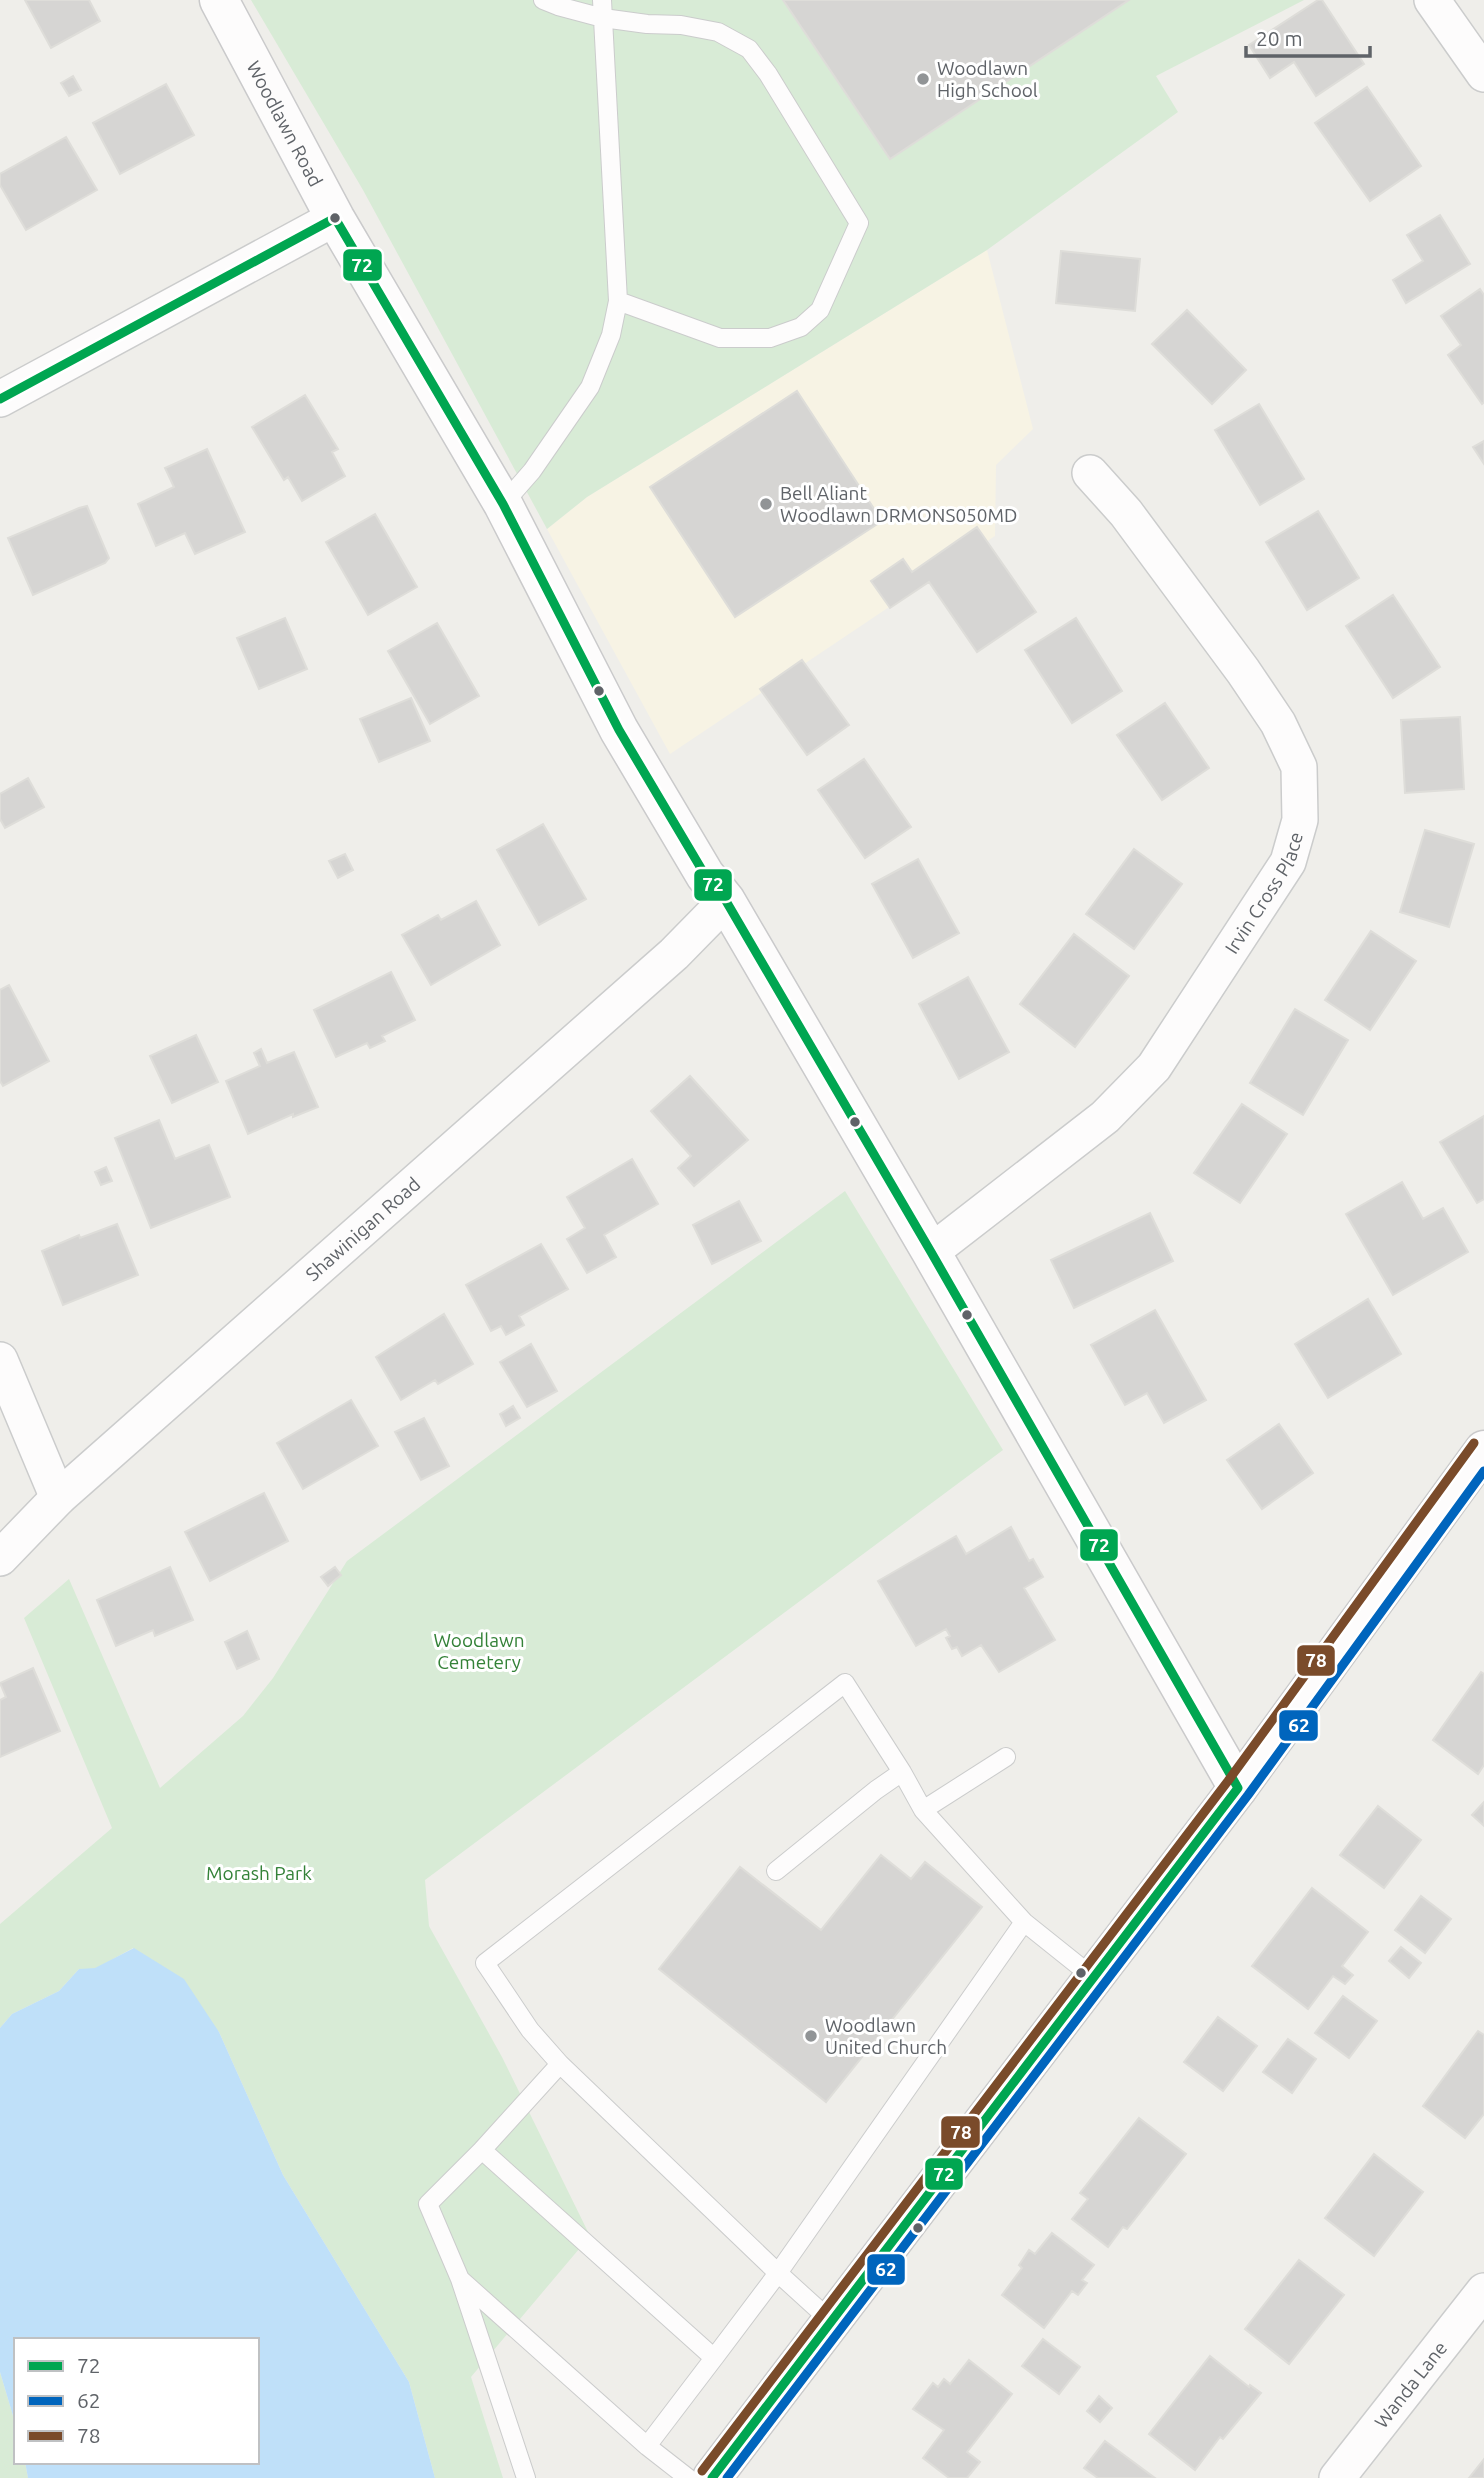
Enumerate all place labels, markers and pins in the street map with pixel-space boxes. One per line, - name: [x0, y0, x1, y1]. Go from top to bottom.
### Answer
- place label: Woodlawn High School: [937, 57, 1038, 101]
- marker: Woodlawn High School: [915, 71, 931, 87]
- unlabelled marker: [328, 211, 342, 225]
- place label: Bell Aliant Woodlawn DRMONS050MD: [780, 482, 1017, 526]
- marker: Bell Aliant Woodlawn DRMONS050MD: [758, 496, 774, 512]
- unlabelled marker: [592, 684, 606, 698]
- unlabelled marker: [848, 1115, 862, 1129]
- unlabelled marker: [960, 1308, 974, 1322]
- unlabelled marker: [1074, 1966, 1088, 1980]
- place label: Woodlawn United Church: [825, 2014, 947, 2058]
- marker: Woodlawn United Church: [803, 2028, 819, 2044]
- unlabelled marker: [911, 2221, 925, 2235]

